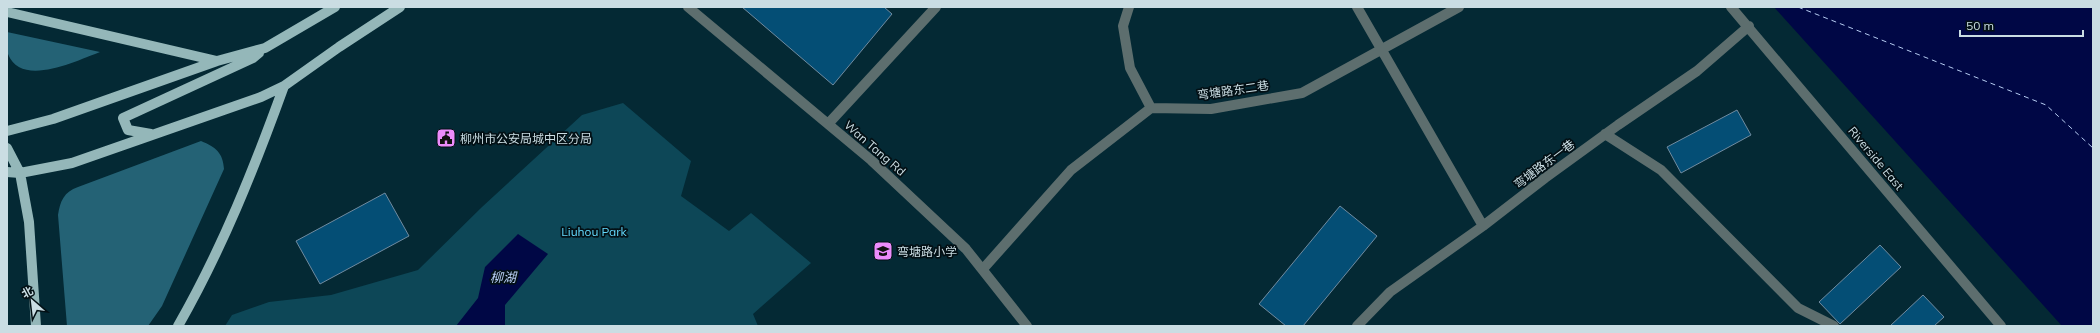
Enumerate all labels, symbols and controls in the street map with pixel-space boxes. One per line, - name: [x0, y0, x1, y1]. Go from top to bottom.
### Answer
- scale bar: [1960, 12, 2083, 38]
- text: 50 m: [1966, 18, 1994, 33]
- street label: 弯塘路东二巷: [1196, 78, 1270, 102]
- street label: Wan Tang Rd: [841, 117, 909, 179]
- street label: Riverside East: [1845, 123, 1907, 193]
- public building icon: 柳州市公安局城中区分局: [435, 127, 457, 149]
- place label: 柳州市公安局城中区分局: [460, 131, 592, 146]
- street label: 弯塘路东一巷: [1511, 136, 1577, 192]
- park label: Liuhou Park: [561, 224, 628, 239]
- school or university icon: 弯塘路小学: [872, 240, 894, 262]
- place label: 弯塘路小学: [897, 244, 957, 259]
- water label: 柳湖: [490, 269, 518, 285]
- north arrow: [12, 281, 52, 321]
- text: 北: [19, 283, 35, 301]

